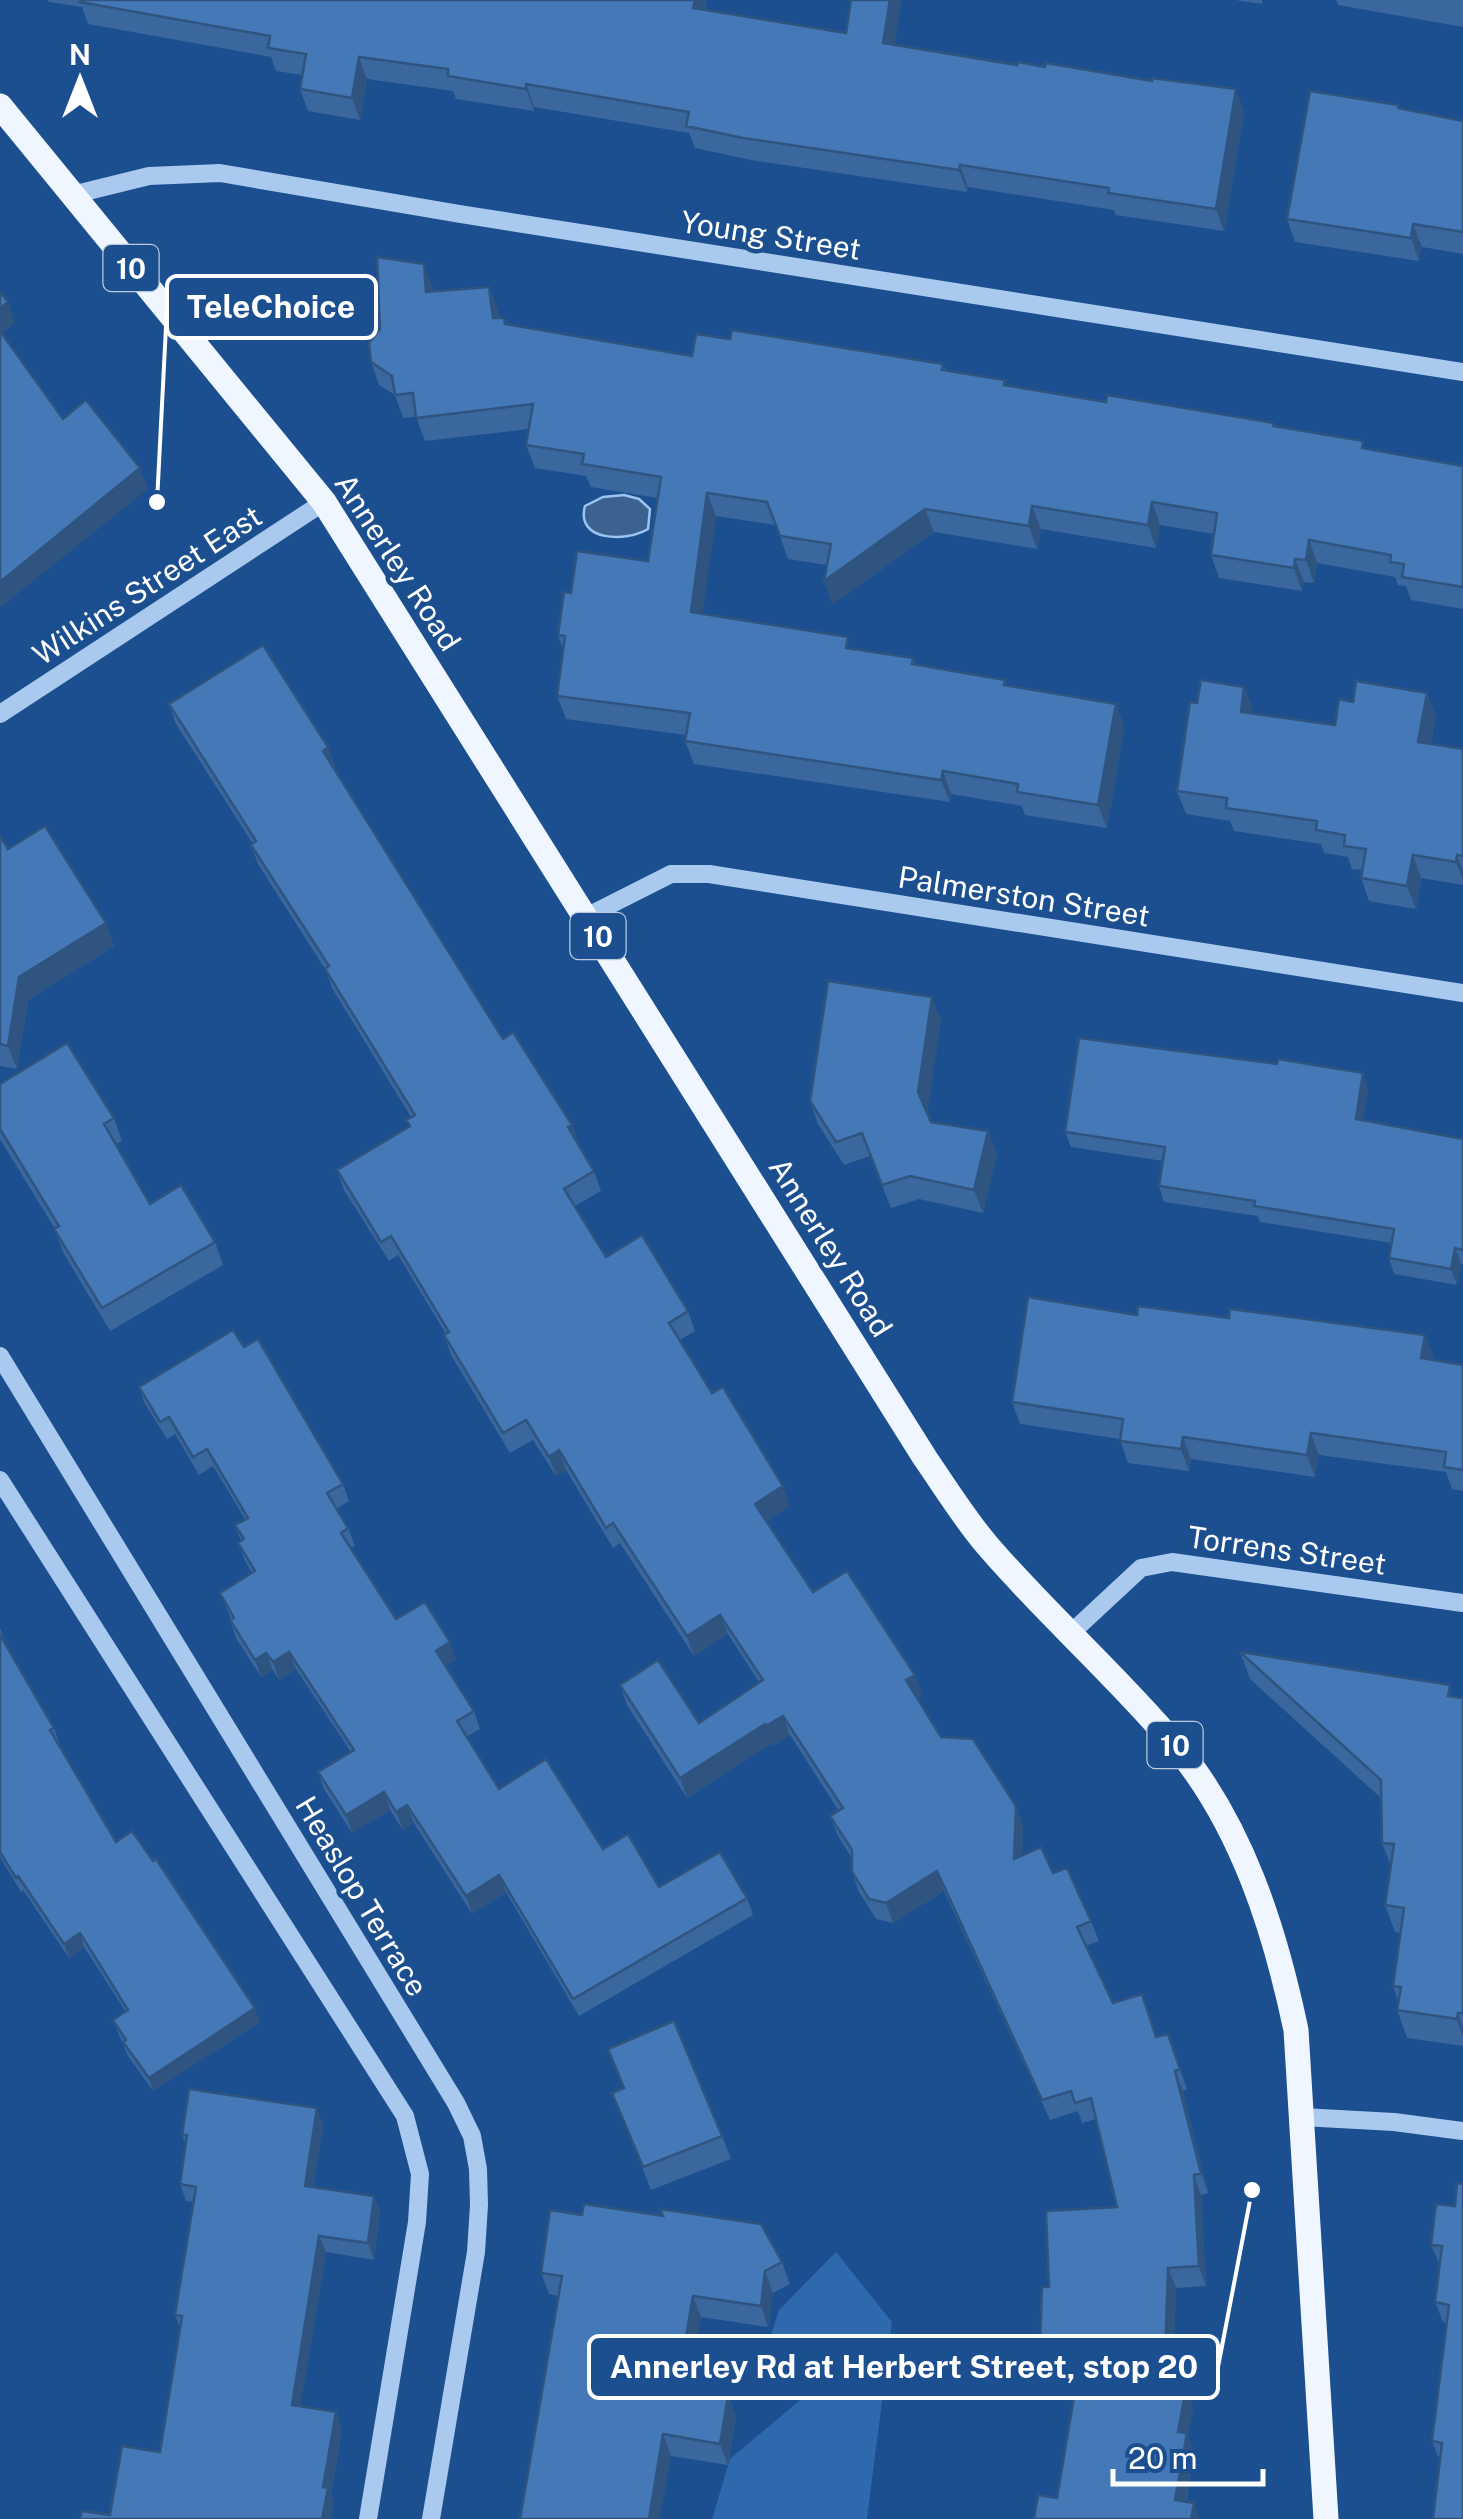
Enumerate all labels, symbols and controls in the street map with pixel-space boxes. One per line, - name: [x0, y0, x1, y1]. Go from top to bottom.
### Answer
- north arrow: [30, 30, 130, 130]
- text: N: [69, 38, 91, 71]
- street label: Young Street: [678, 203, 864, 267]
- road number: 10: [104, 245, 158, 291]
- callout: TeleChoice: [167, 276, 376, 338]
- text: TeleChoice: [187, 288, 355, 325]
- street label: Annerley Road: [327, 467, 469, 657]
- street label: Wilkins Street East: [26, 498, 268, 672]
- street label: Palmerston Street: [896, 858, 1152, 934]
- road number: 10: [570, 913, 626, 959]
- street label: Annerley Road: [762, 1151, 900, 1343]
- street label: Torrens Street: [1185, 1518, 1389, 1582]
- road number: 10: [1148, 1722, 1202, 1768]
- street label: Heaslop Terrace: [288, 1789, 436, 2003]
- callout: Annerley Rd at Herbert Street, stop 20: [589, 2336, 1218, 2398]
- text: Annerley Rd at Herbert Street, stop 20: [610, 2348, 1198, 2385]
- scale bar: [1113, 2424, 1263, 2486]
- text: 20 m: [1128, 2440, 1197, 2476]

